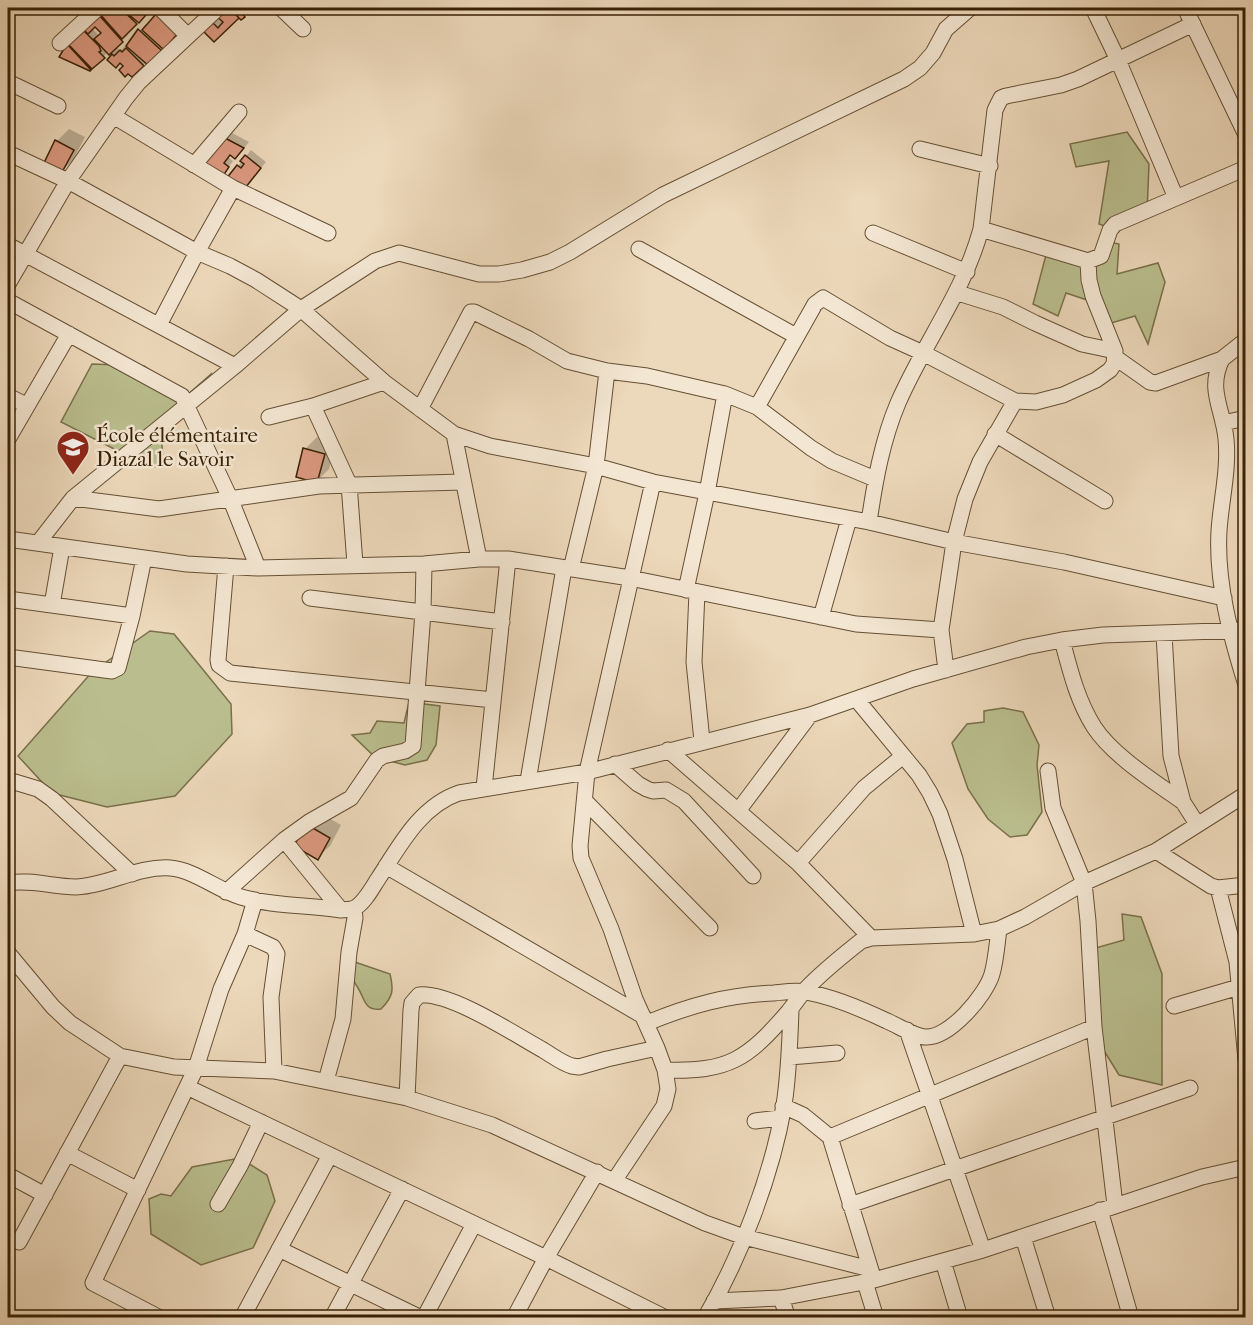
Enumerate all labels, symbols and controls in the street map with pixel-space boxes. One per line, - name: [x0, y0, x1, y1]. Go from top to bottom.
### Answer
- place label: École élémentaire Diazal le Savoir: [96, 423, 258, 471]
- school or university icon: École élémentaire Diazal le Savoir: [55, 429, 91, 476]

